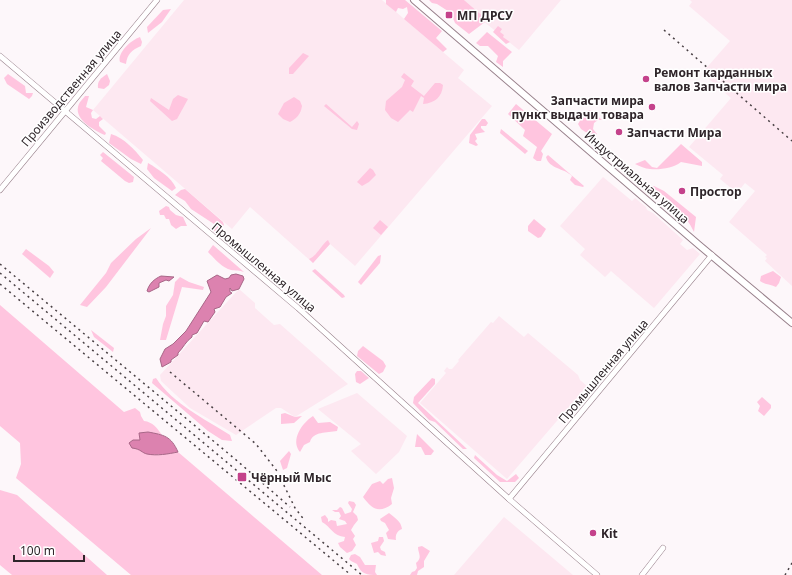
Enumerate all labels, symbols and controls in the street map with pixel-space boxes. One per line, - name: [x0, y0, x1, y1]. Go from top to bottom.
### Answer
- place label: МП ДРСУ: [457, 7, 513, 24]
- marker: МП ДРСУ: [444, 10, 454, 20]
- street label: Производственная улица: [17, 26, 125, 150]
- place label: Ремонт карданных валов Запчасти мира: [654, 64, 787, 95]
- marker: Ремонт карданных валов Запчасти мира: [641, 74, 651, 84]
- place label: Запчасти мира пункт выдачи товара: [511, 92, 644, 123]
- marker: Запчасти мира пункт выдачи товара: [647, 102, 657, 112]
- place label: Запчасти Мира: [627, 124, 722, 141]
- street label: Индустриальная улица: [581, 127, 693, 227]
- marker: Запчасти Мира: [614, 127, 624, 137]
- place label: Простор: [690, 183, 742, 200]
- marker: Простор: [677, 186, 687, 196]
- street label: Промышленная улица: [208, 218, 320, 316]
- street label: Промышленная улица: [554, 315, 652, 427]
- place label: Чёрный Мыс: [251, 469, 331, 486]
- marker: Чёрный Мыс: [236, 471, 248, 483]
- place label: Kit: [601, 525, 618, 542]
- marker: Kit: [588, 528, 598, 538]
- scale bar: [14, 537, 84, 563]
- text: 100 m: [20, 542, 55, 559]

